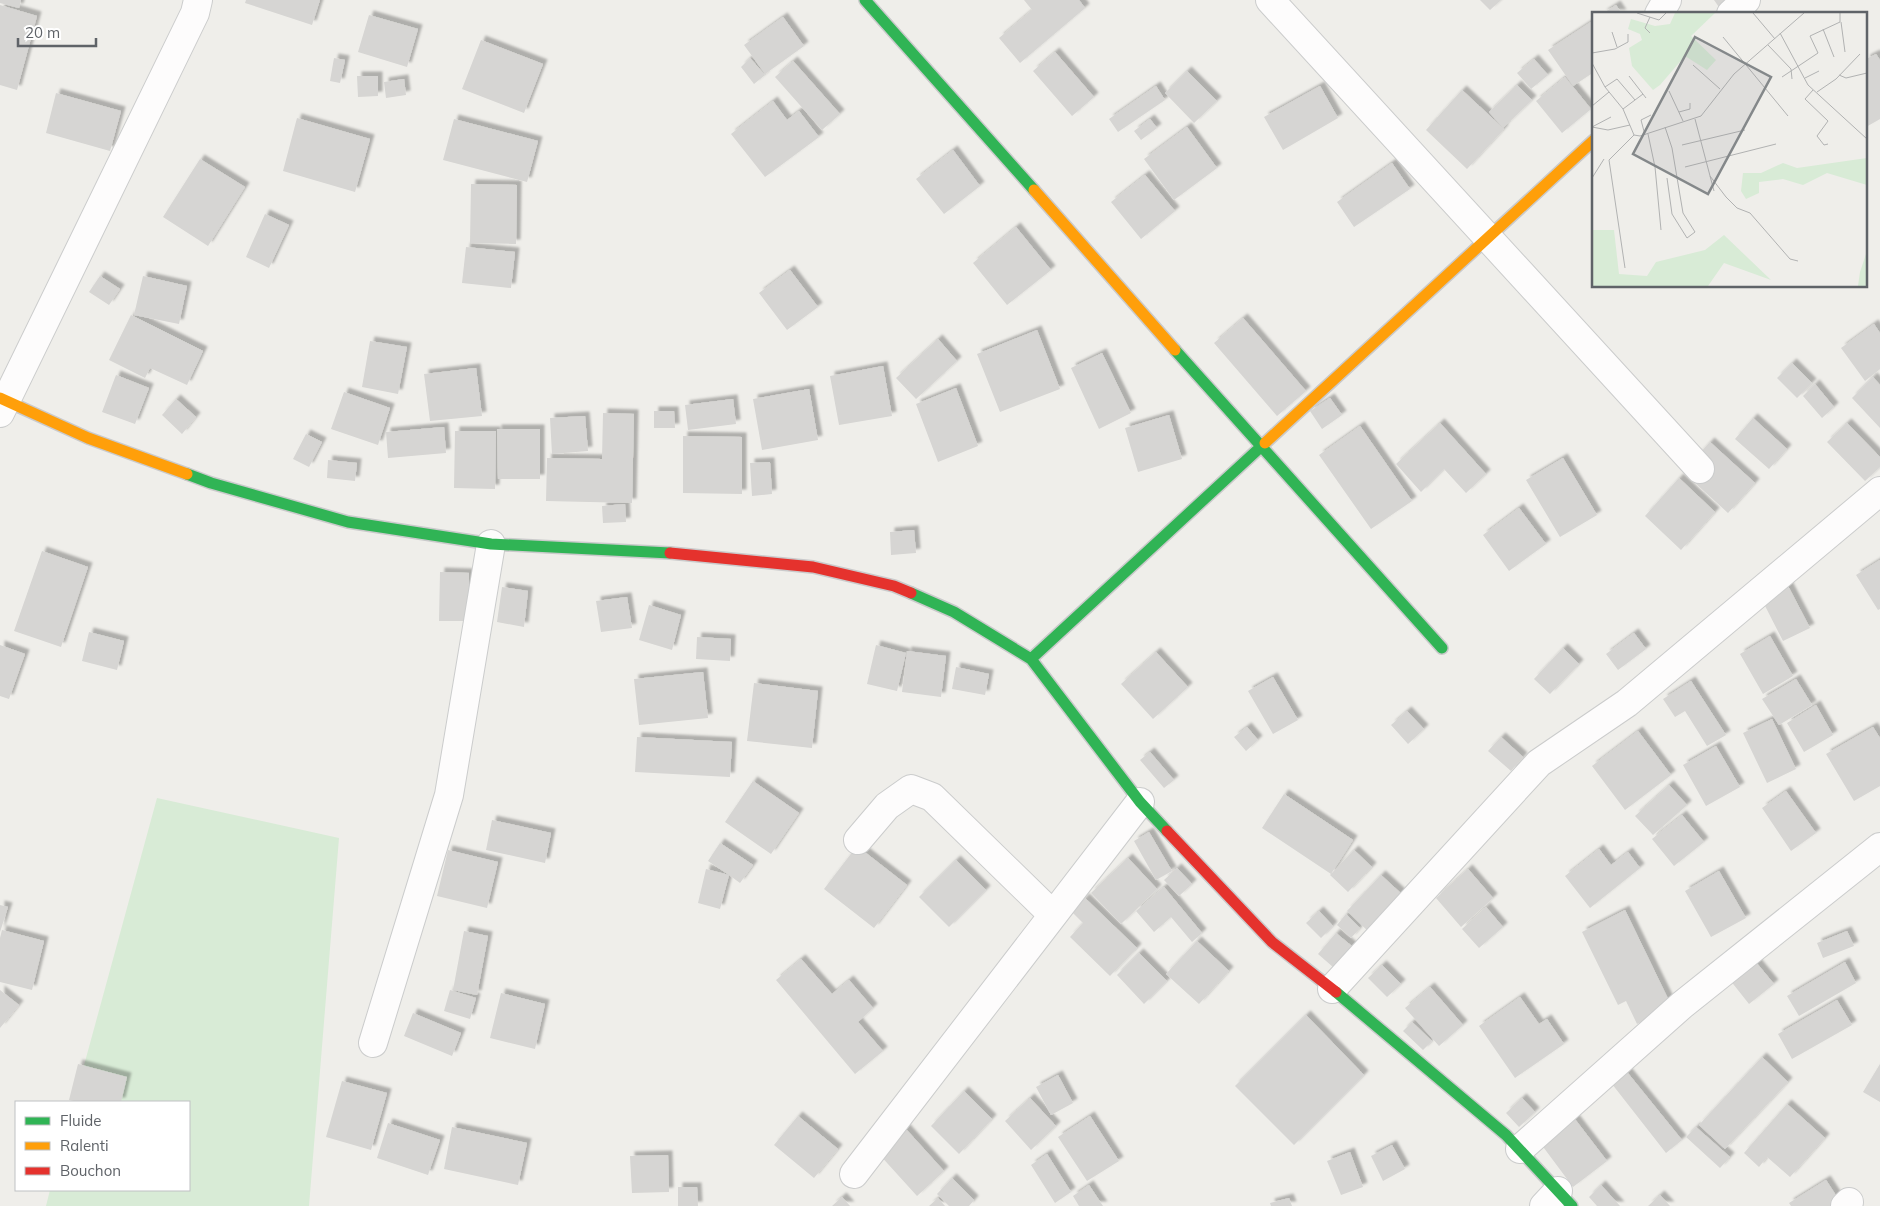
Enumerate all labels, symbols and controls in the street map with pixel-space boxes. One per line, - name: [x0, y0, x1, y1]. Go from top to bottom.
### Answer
- inset map: [1592, 12, 1868, 288]
- scale bar: [18, 15, 95, 47]
- text: 20 m: [25, 23, 60, 42]
- legend: [15, 1101, 190, 1191]
- text: Fluide: [60, 1111, 101, 1130]
- text: Ralenti: [60, 1136, 109, 1155]
- text: Bouchon: [60, 1161, 121, 1180]

